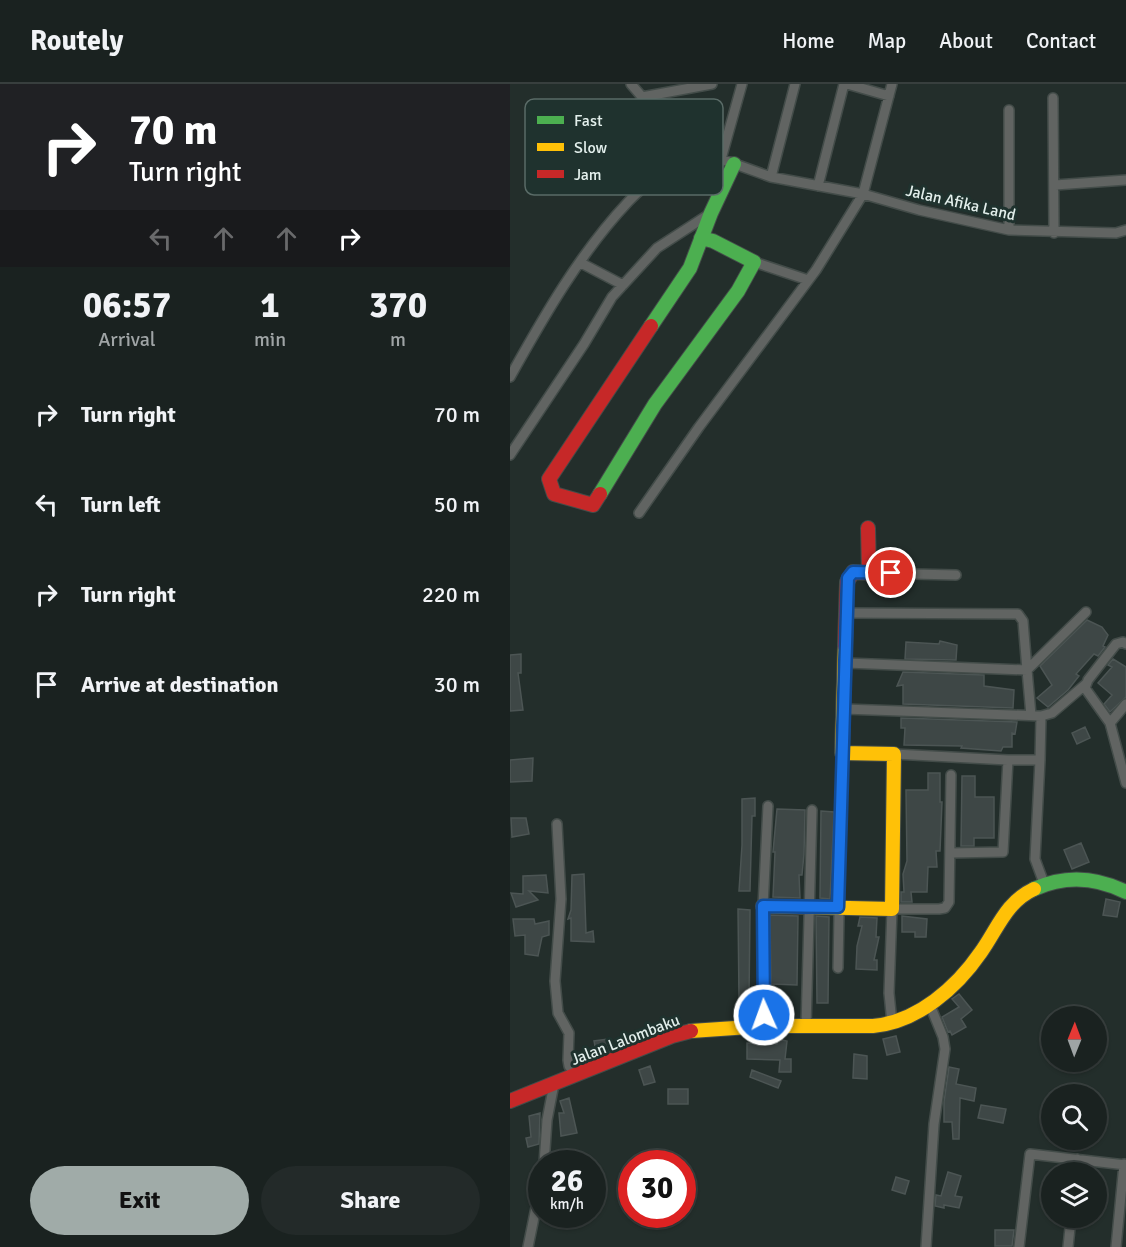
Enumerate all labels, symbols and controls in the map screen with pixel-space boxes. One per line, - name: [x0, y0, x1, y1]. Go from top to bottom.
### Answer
- text: Routely: [30, 24, 123, 58]
- text: Home: [782, 28, 835, 54]
- text: Map: [868, 28, 906, 54]
- text: About: [939, 28, 993, 54]
- text: Contact: [1026, 28, 1096, 54]
- legend: [525, 99, 723, 195]
- text: 70 m: [129, 105, 218, 156]
- icon: right: [30, 108, 108, 186]
- text: Fast: [574, 111, 603, 131]
- text: Slow: [574, 138, 608, 158]
- text: Turn right: [129, 156, 242, 189]
- text: Jam: [574, 165, 602, 185]
- street label: Jalan Afika Land: [904, 181, 1018, 225]
- icon: left: [144, 222, 177, 255]
- icon: ahead: [207, 222, 240, 255]
- icon: ahead: [270, 222, 303, 255]
- icon: right: [333, 222, 366, 255]
- text: 06:57: [83, 283, 171, 328]
- text: 1: [260, 283, 280, 328]
- text: 370: [369, 283, 427, 328]
- text: Arrival: [98, 327, 156, 352]
- text: min: [254, 327, 286, 352]
- text: m: [390, 327, 406, 352]
- icon: right: [30, 398, 63, 431]
- text: Turn right: [81, 401, 176, 428]
- text: 70 m: [434, 401, 480, 428]
- icon: left: [30, 488, 63, 521]
- text: Turn left: [81, 491, 161, 518]
- text: 50 m: [434, 491, 480, 518]
- pin: [865, 547, 916, 598]
- icon: arrive: [874, 556, 907, 589]
- icon: right: [30, 578, 63, 611]
- text: Turn right: [81, 581, 176, 608]
- text: 220 m: [422, 581, 480, 608]
- icon: arrive: [30, 668, 63, 701]
- text: Arrive at destination: [81, 671, 278, 698]
- text: 30 m: [434, 671, 480, 698]
- position arrow: [732, 983, 796, 1047]
- north arrow: [1041, 1006, 1107, 1072]
- map controls: [1041, 1006, 1107, 1228]
- street label: Jalan Lalombaku: [568, 1010, 683, 1070]
- button: search: [1041, 1084, 1107, 1150]
- speed limit sign: 30: [618, 1150, 696, 1228]
- button: layers: [1041, 1162, 1107, 1228]
- text: 26: [551, 1163, 583, 1200]
- button: Exit: [30, 1166, 249, 1235]
- button: Share: [261, 1166, 480, 1235]
- text: km/h: [550, 1195, 584, 1213]

